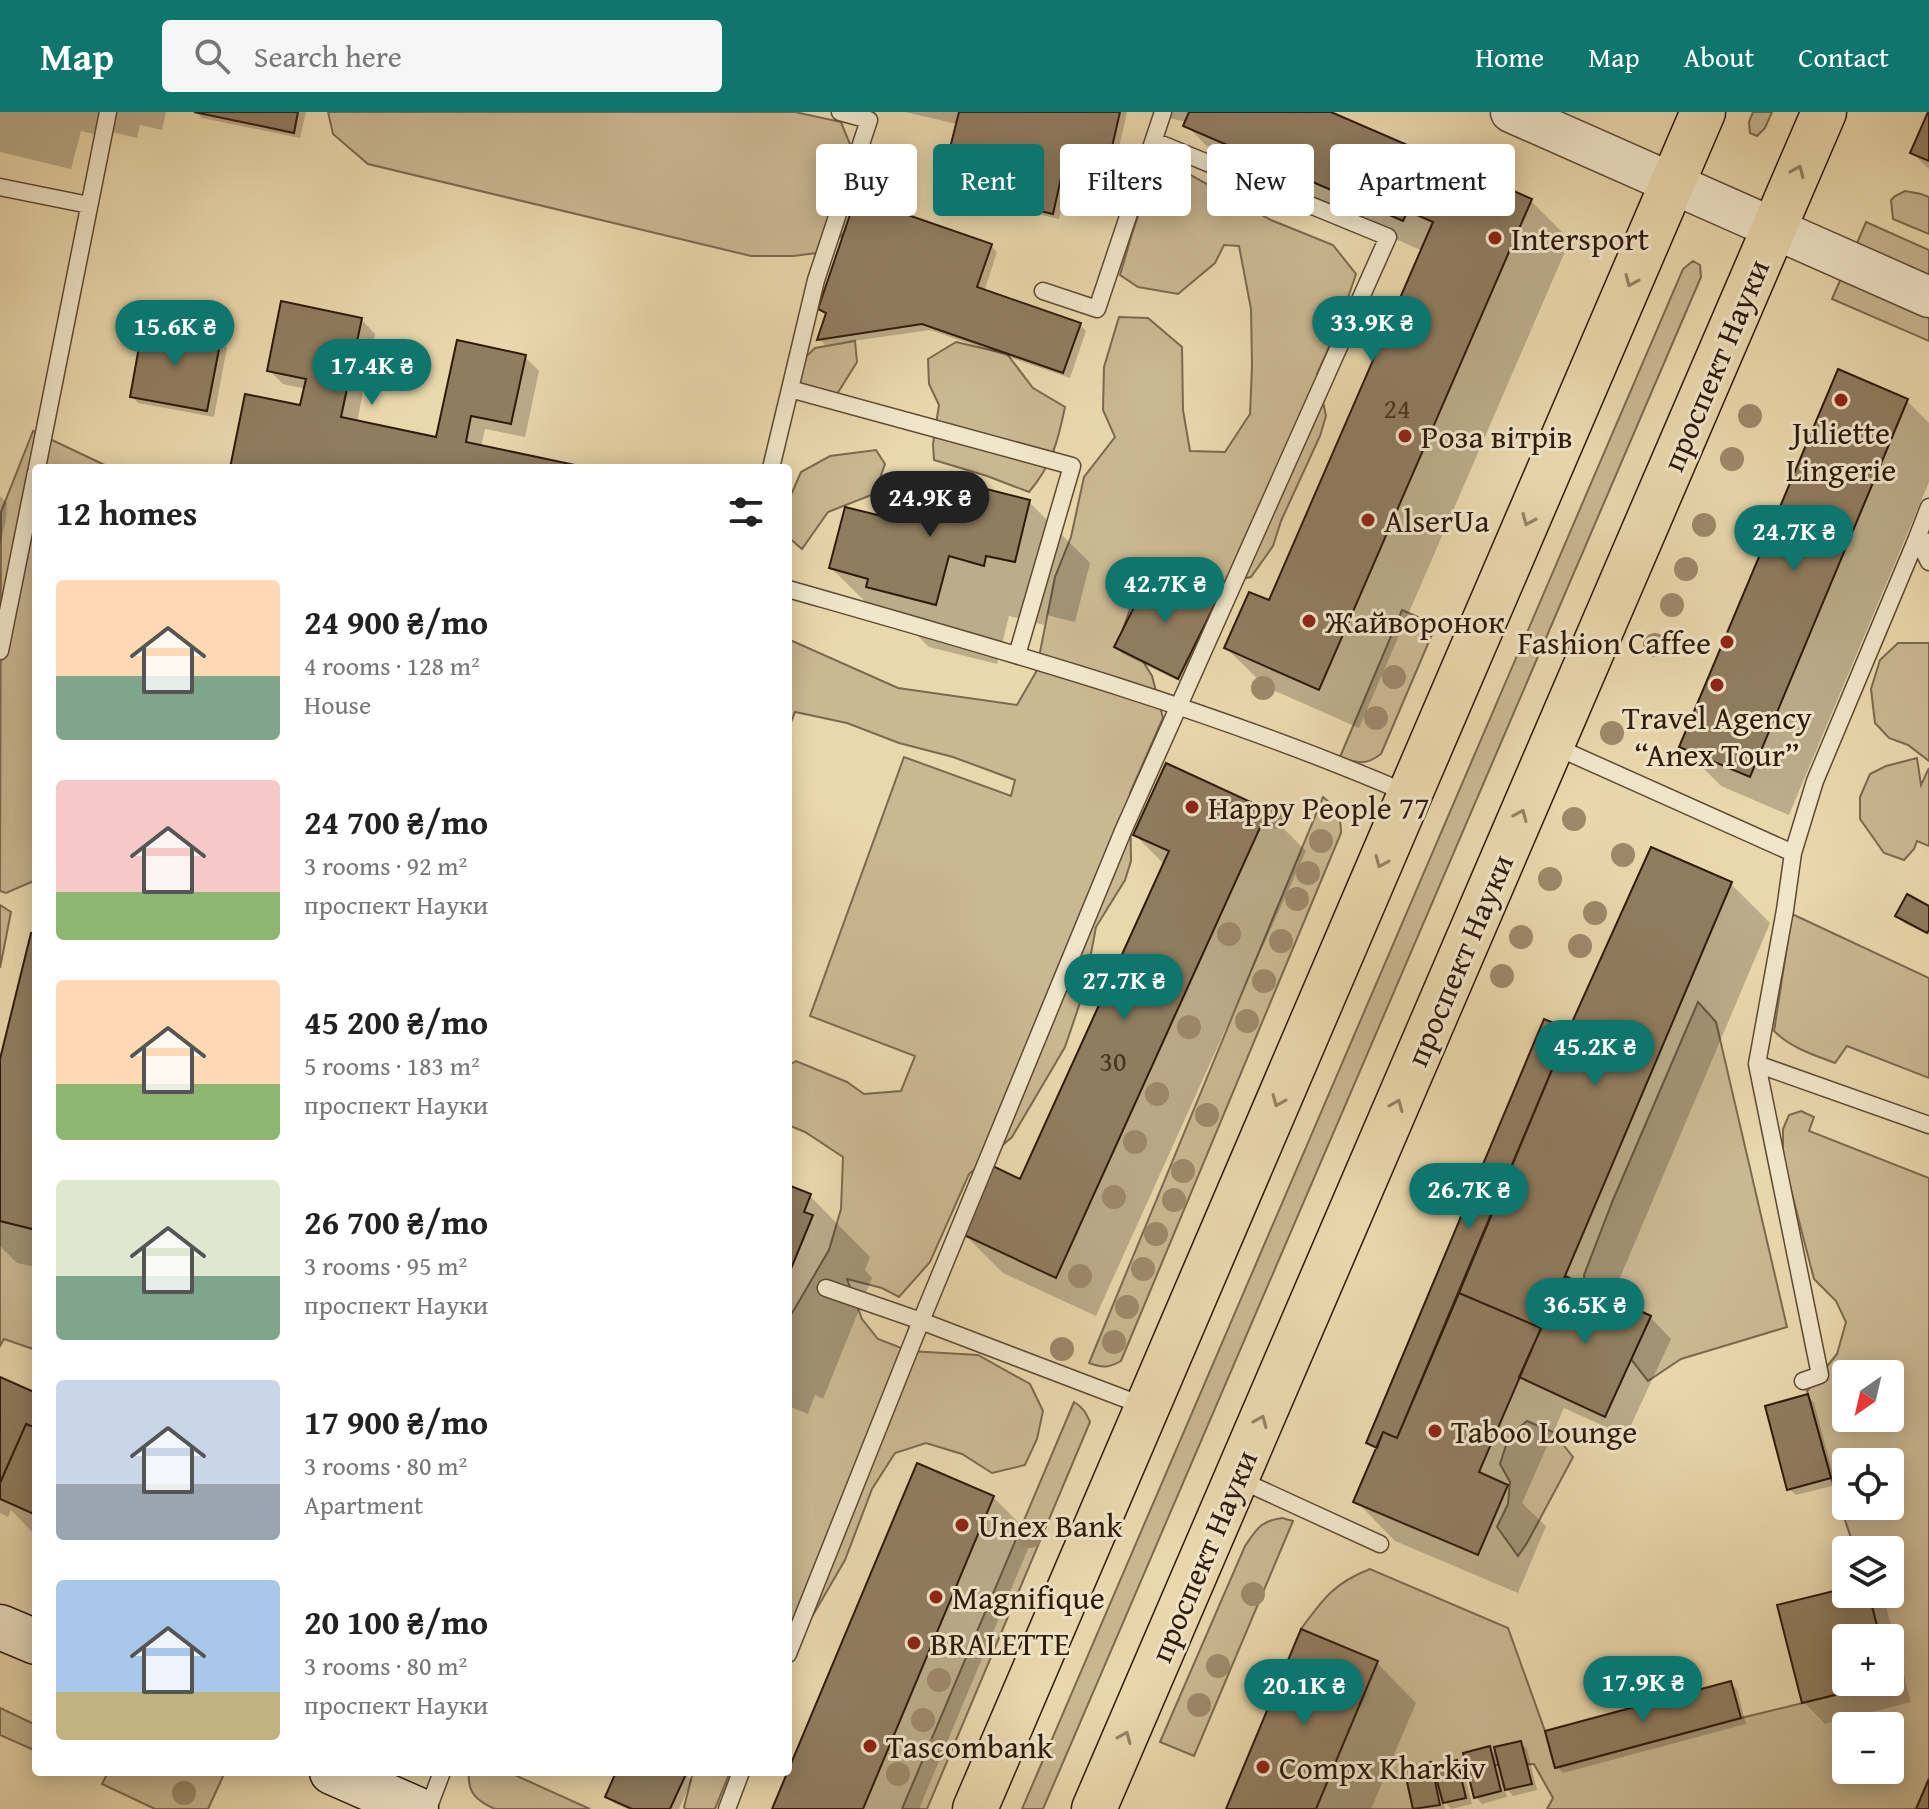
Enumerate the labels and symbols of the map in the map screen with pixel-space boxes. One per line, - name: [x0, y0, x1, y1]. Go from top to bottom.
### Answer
- one-way arrow: [1789, 164, 1805, 179]
- place label: Intersport: [1511, 215, 1649, 262]
- marker: Intersport: [1486, 229, 1504, 247]
- street label: проспект Науки: [1649, 251, 1781, 479]
- one-way arrow: [1624, 273, 1640, 288]
- pin: 33.9K ₴: [1298, 296, 1446, 364]
- pin: 15.6K ₴: [101, 300, 249, 368]
- pin: 17.4K ₴: [298, 339, 446, 407]
- house number: 24: [1384, 387, 1410, 428]
- marker: Juliette Lingerie: [1832, 391, 1850, 409]
- place label: Juliette Lingerie: [1786, 409, 1896, 493]
- place label: Роза вітрів: [1421, 413, 1573, 460]
- marker: Роза вітрів: [1396, 427, 1414, 445]
- pin: 24.9K ₴: [856, 471, 1004, 539]
- place label: AlserUa: [1384, 497, 1490, 544]
- pin: 24.7K ₴: [1720, 505, 1868, 573]
- marker: AlserUa: [1359, 511, 1377, 529]
- one-way arrow: [1522, 512, 1538, 527]
- pin: 42.7K ₴: [1091, 557, 1239, 625]
- place label: Жайворонок: [1324, 598, 1505, 645]
- marker: Жайворонок: [1300, 612, 1318, 630]
- place label: Fashion Caffee: [1517, 619, 1711, 666]
- marker: Fashion Caffee: [1718, 633, 1736, 651]
- marker: Travel Agency “Anex Tour”: [1708, 676, 1726, 694]
- place label: Travel Agency “Anex Tour”: [1622, 694, 1812, 778]
- place label: Happy People 77: [1208, 784, 1430, 831]
- marker: Happy People 77: [1183, 798, 1201, 816]
- one-way arrow: [1512, 809, 1528, 823]
- street label: проспект Науки: [1393, 846, 1525, 1074]
- one-way arrow: [1375, 854, 1391, 868]
- pin: 27.7K ₴: [1050, 954, 1198, 1022]
- pin: 45.2K ₴: [1521, 1020, 1669, 1088]
- house number: 30: [1100, 1040, 1126, 1081]
- one-way arrow: [1272, 1093, 1288, 1107]
- one-way arrow: [1387, 1099, 1403, 1113]
- pin: 26.7K ₴: [1395, 1163, 1543, 1231]
- pin: 36.5K ₴: [1511, 1278, 1659, 1346]
- north arrow: [1832, 1360, 1904, 1432]
- place label: Taboo Lounge: [1451, 1408, 1637, 1455]
- one-way arrow: [1251, 1415, 1267, 1430]
- marker: Taboo Lounge: [1426, 1422, 1444, 1440]
- street label: проспект Науки: [1137, 1442, 1269, 1670]
- place label: Unex Bank: [978, 1502, 1123, 1549]
- marker: Unex Bank: [953, 1516, 971, 1534]
- place label: Magnifique: [952, 1574, 1105, 1621]
- marker: Magnifique: [927, 1588, 945, 1606]
- place label: BRALETTE: [930, 1620, 1070, 1667]
- marker: BRALETTE: [905, 1634, 923, 1652]
- pin: 17.9K ₴: [1569, 1656, 1717, 1724]
- pin: 20.1K ₴: [1230, 1659, 1378, 1727]
- place label: Tascombank: [886, 1723, 1054, 1770]
- one-way arrow: [1115, 1731, 1131, 1746]
- marker: Tascombank: [861, 1737, 879, 1755]
- place label: Compx Kharkiv: [1279, 1744, 1486, 1791]
- marker: Compx Kharkiv: [1254, 1758, 1272, 1776]

